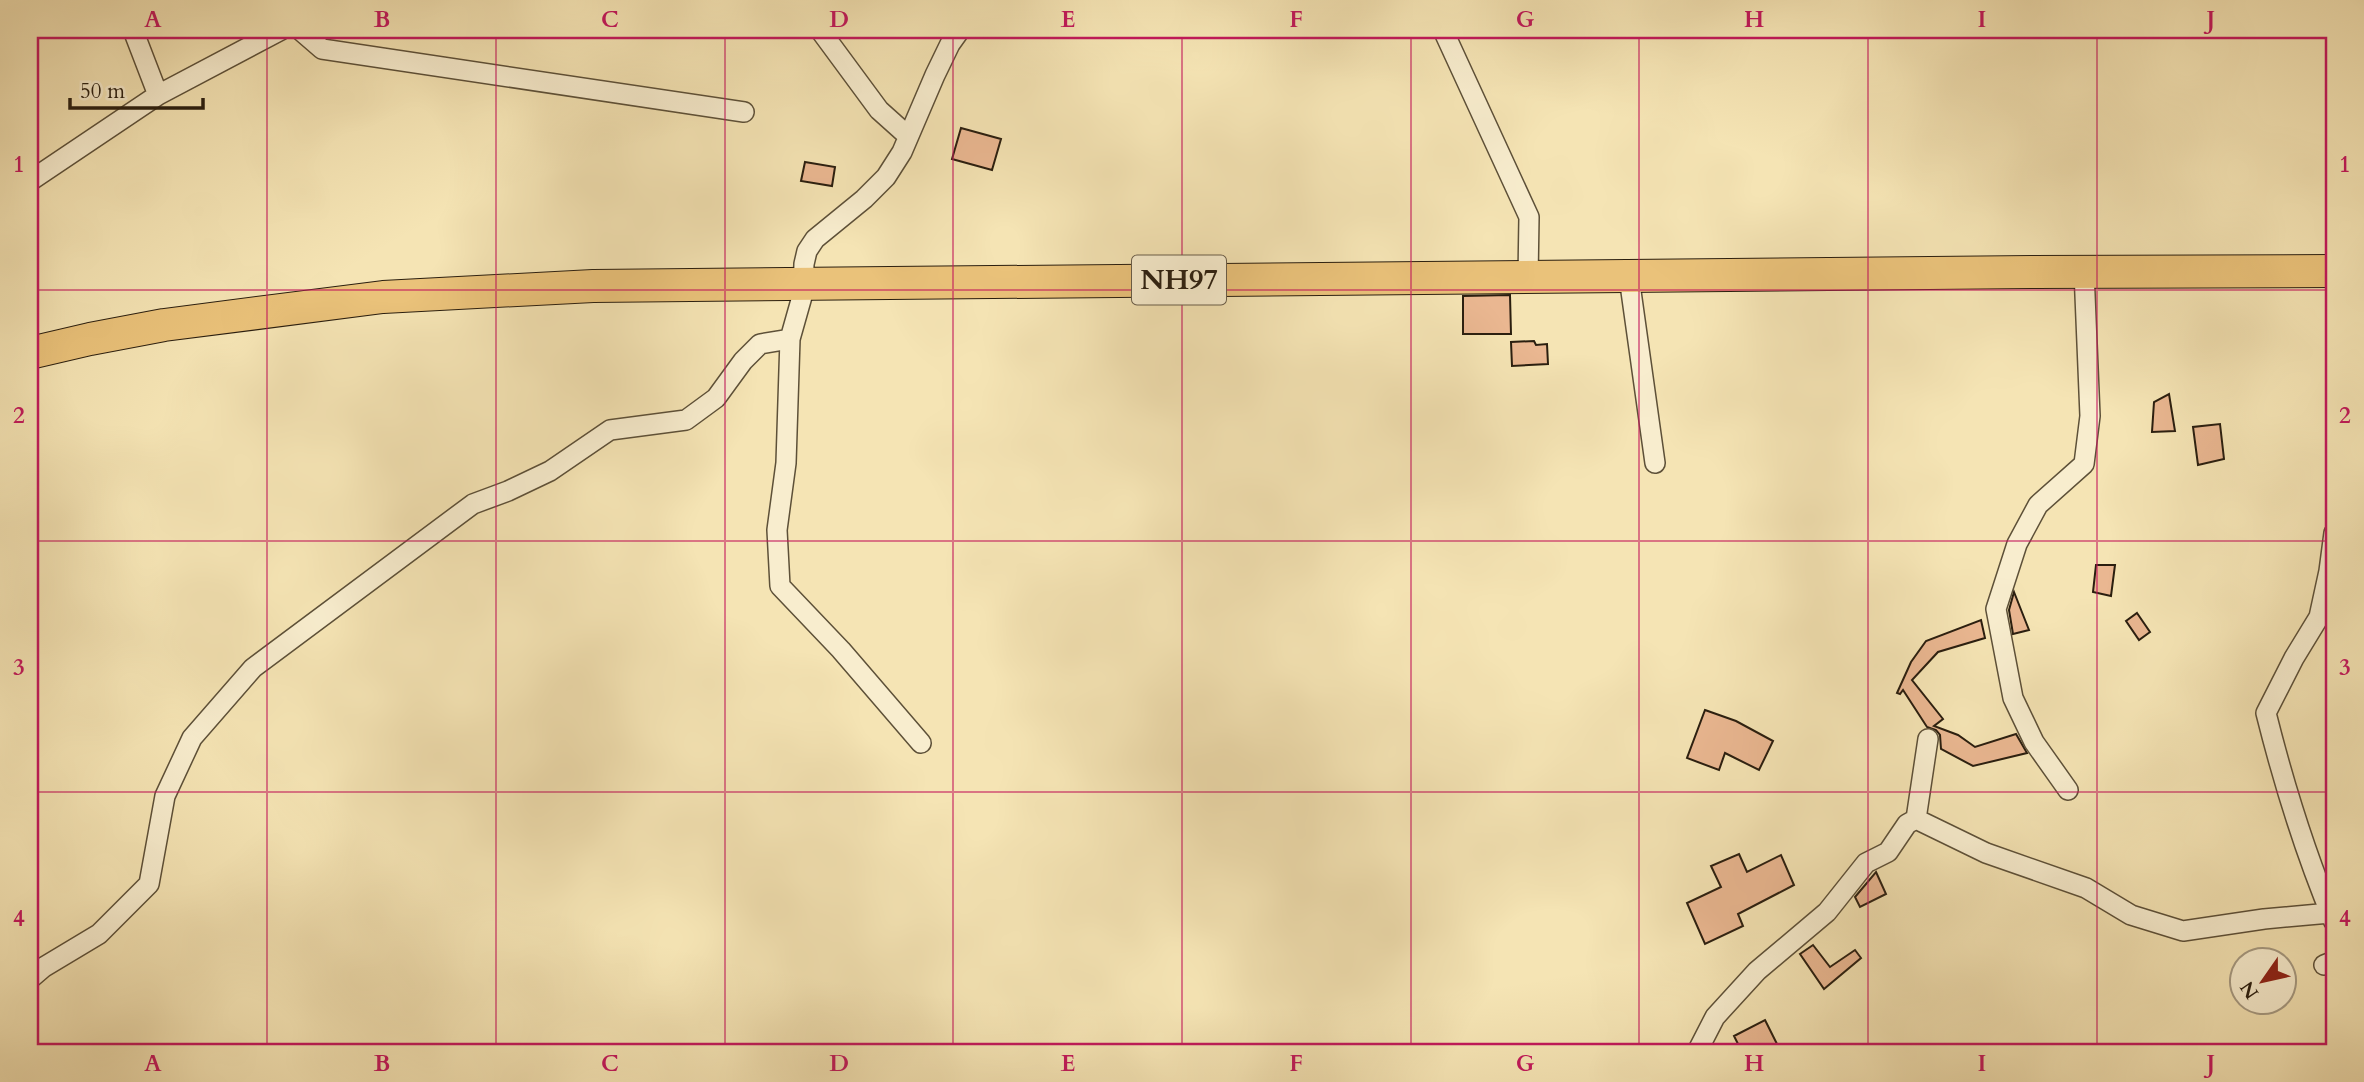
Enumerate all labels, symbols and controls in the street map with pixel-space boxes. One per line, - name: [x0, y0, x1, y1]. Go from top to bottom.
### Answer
- text: A: [144, 4, 162, 35]
- text: B: [374, 4, 390, 35]
- text: C: [601, 4, 619, 35]
- text: D: [829, 4, 849, 35]
- text: E: [1061, 4, 1075, 35]
- text: F: [1289, 4, 1303, 35]
- text: G: [1516, 4, 1535, 35]
- text: H: [1744, 4, 1764, 35]
- text: I: [1978, 4, 1986, 35]
- text: J: [2204, 4, 2215, 35]
- scale bar: [70, 66, 203, 110]
- text: 50 m: [80, 77, 125, 106]
- text: 1: [13, 149, 25, 180]
- text: 1: [2339, 149, 2351, 180]
- road number: NH97: [1132, 256, 1226, 304]
- text: 2: [13, 400, 25, 431]
- text: 2: [2339, 400, 2351, 431]
- text: 3: [13, 652, 25, 683]
- text: 3: [2339, 652, 2351, 683]
- text: 4: [13, 903, 25, 934]
- text: 4: [2339, 903, 2351, 934]
- north arrow: [2228, 946, 2298, 1016]
- text: N: [2234, 975, 2265, 1004]
- text: A: [144, 1048, 162, 1079]
- text: B: [374, 1048, 390, 1079]
- text: C: [601, 1048, 619, 1079]
- text: D: [829, 1048, 849, 1079]
- text: E: [1061, 1048, 1075, 1079]
- text: F: [1289, 1048, 1303, 1079]
- text: G: [1516, 1048, 1535, 1079]
- text: H: [1744, 1048, 1764, 1079]
- text: I: [1978, 1048, 1986, 1079]
- text: J: [2204, 1048, 2215, 1079]

